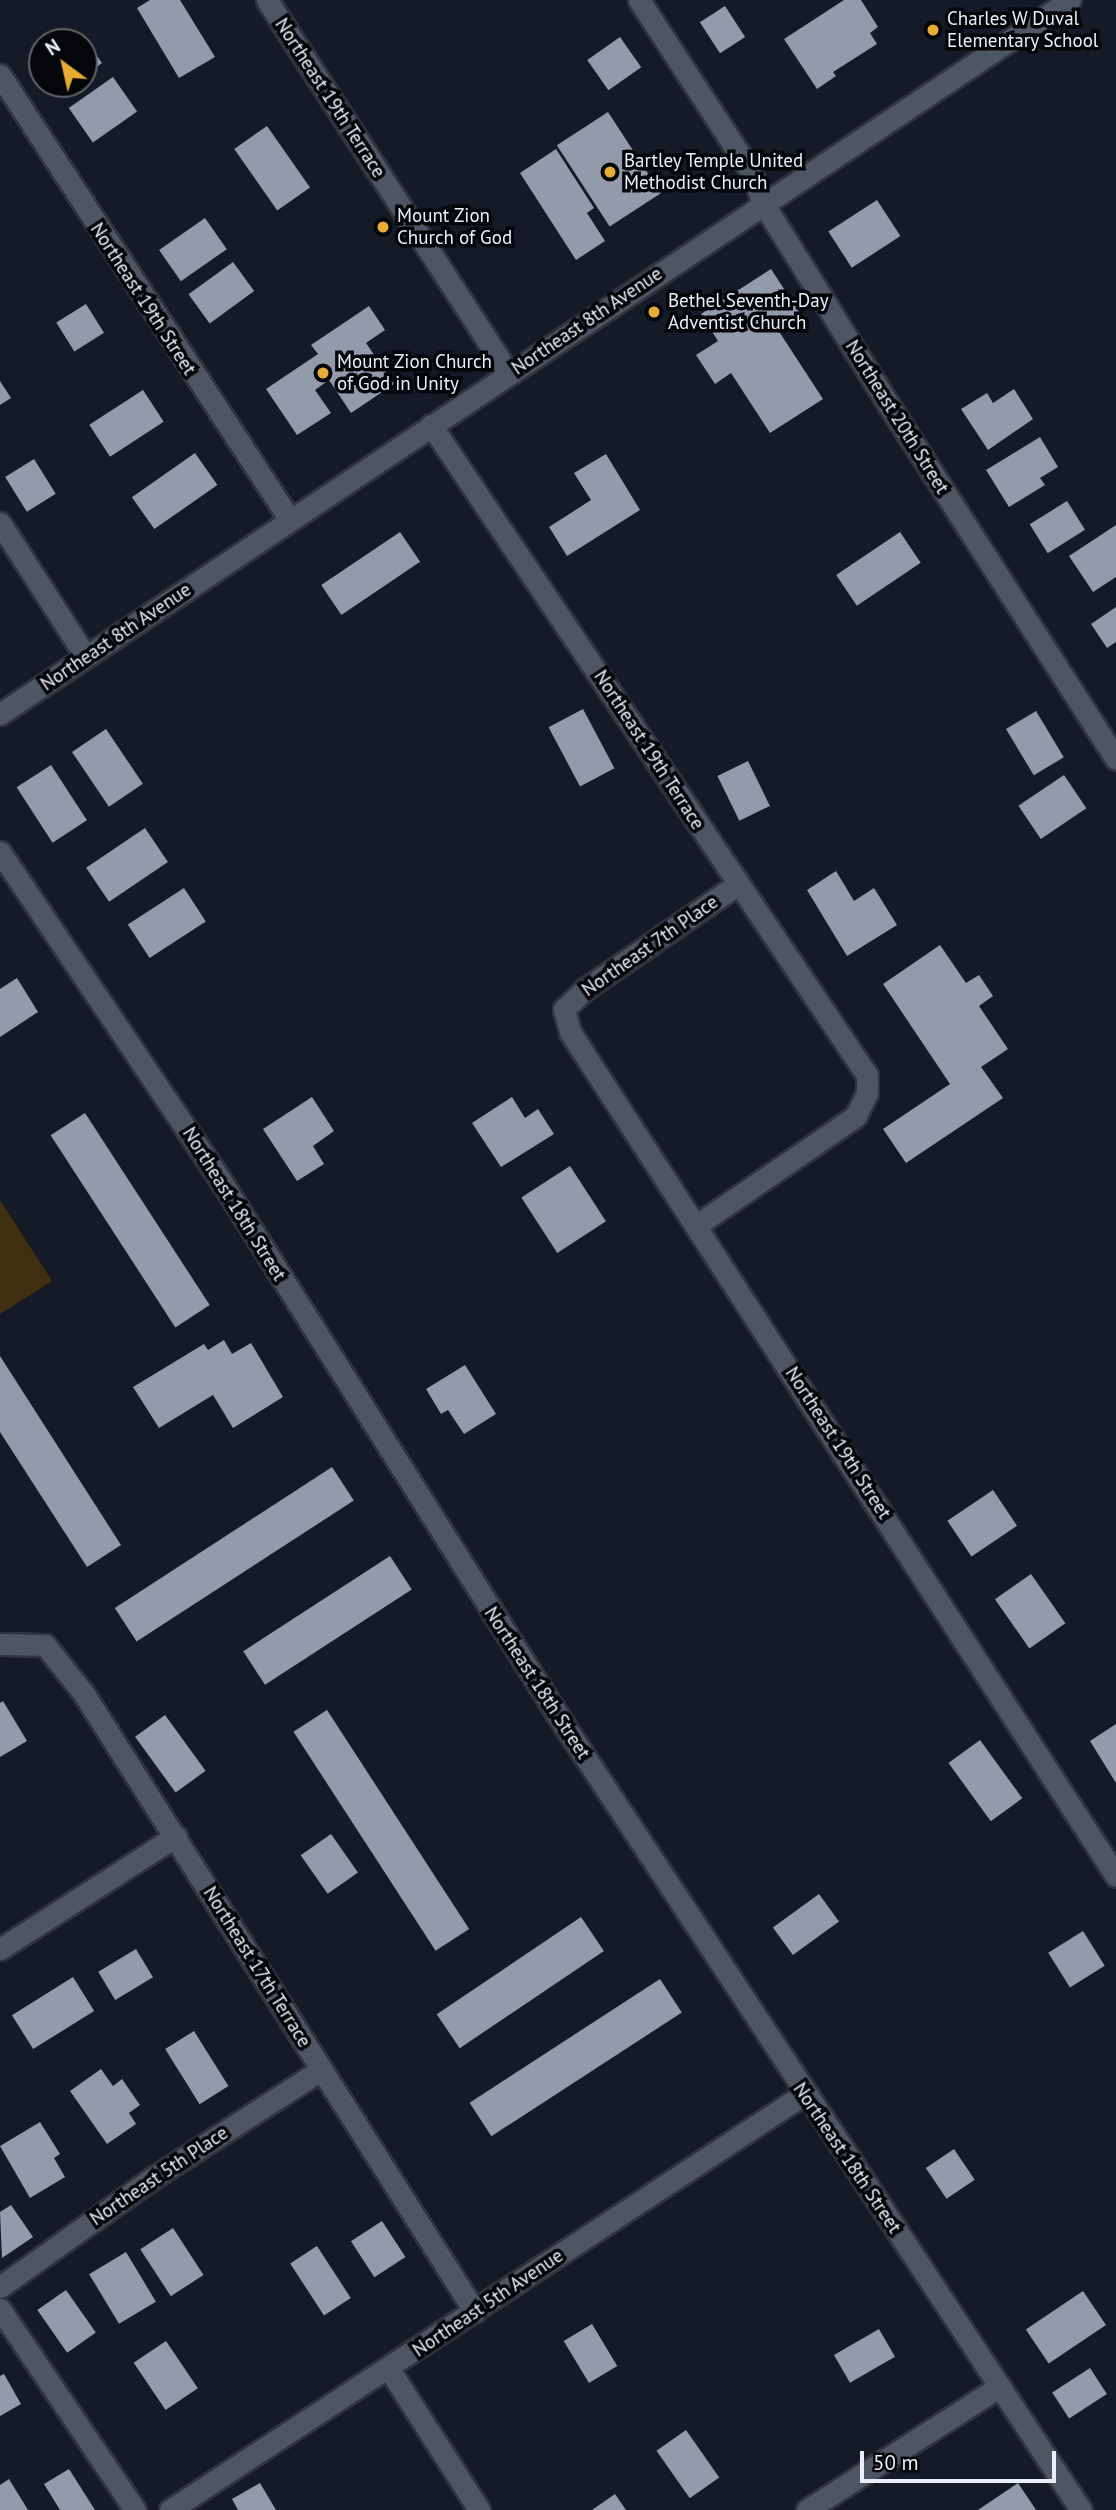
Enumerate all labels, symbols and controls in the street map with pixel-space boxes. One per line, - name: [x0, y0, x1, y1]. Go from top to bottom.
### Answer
- place label: Charles W Duval Elementary School: [947, 8, 1099, 52]
- street label: Northeast 19th Terrace: [270, 14, 390, 182]
- marker: Charles W Duval Elementary School: [925, 22, 941, 38]
- north arrow: [28, 28, 98, 98]
- text: N: [41, 34, 64, 61]
- place label: Bartley Temple United Methodist Church: [624, 150, 804, 194]
- marker: Bartley Temple United Methodist Church: [602, 164, 618, 180]
- place label: Mount Zion Church of God: [397, 205, 512, 249]
- street label: Northeast 19th Street: [85, 219, 201, 379]
- marker: Mount Zion Church of God: [375, 219, 391, 235]
- street label: Northeast 8th Avenue: [507, 262, 667, 380]
- place label: Bethel Seventh-Day Adventist Church: [668, 290, 829, 334]
- marker: Bethel Seventh-Day Adventist Church: [646, 304, 662, 320]
- street label: Northeast 20th Street: [841, 336, 953, 498]
- place label: Mount Zion Church of God in Unity: [337, 351, 492, 395]
- marker: Mount Zion Church of God in Unity: [315, 365, 331, 381]
- street label: Northeast 8th Avenue: [36, 578, 196, 696]
- street label: Northeast 19th Terrace: [589, 666, 709, 834]
- street label: Northeast 7th Place: [578, 891, 722, 1001]
- street label: Northeast 18th Street: [178, 1123, 290, 1285]
- street label: Northeast 19th Street: [780, 1363, 896, 1523]
- street label: Northeast 18th Street: [479, 1603, 595, 1763]
- street label: Northeast 17th Terrace: [198, 1882, 316, 2052]
- street label: Northeast 18th Street: [788, 2078, 906, 2238]
- street label: Northeast 5th Place: [86, 2122, 232, 2230]
- street label: Northeast 5th Avenue: [408, 2244, 568, 2362]
- scale bar: [864, 2436, 1060, 2480]
- text: 50 m: [873, 2449, 919, 2476]

